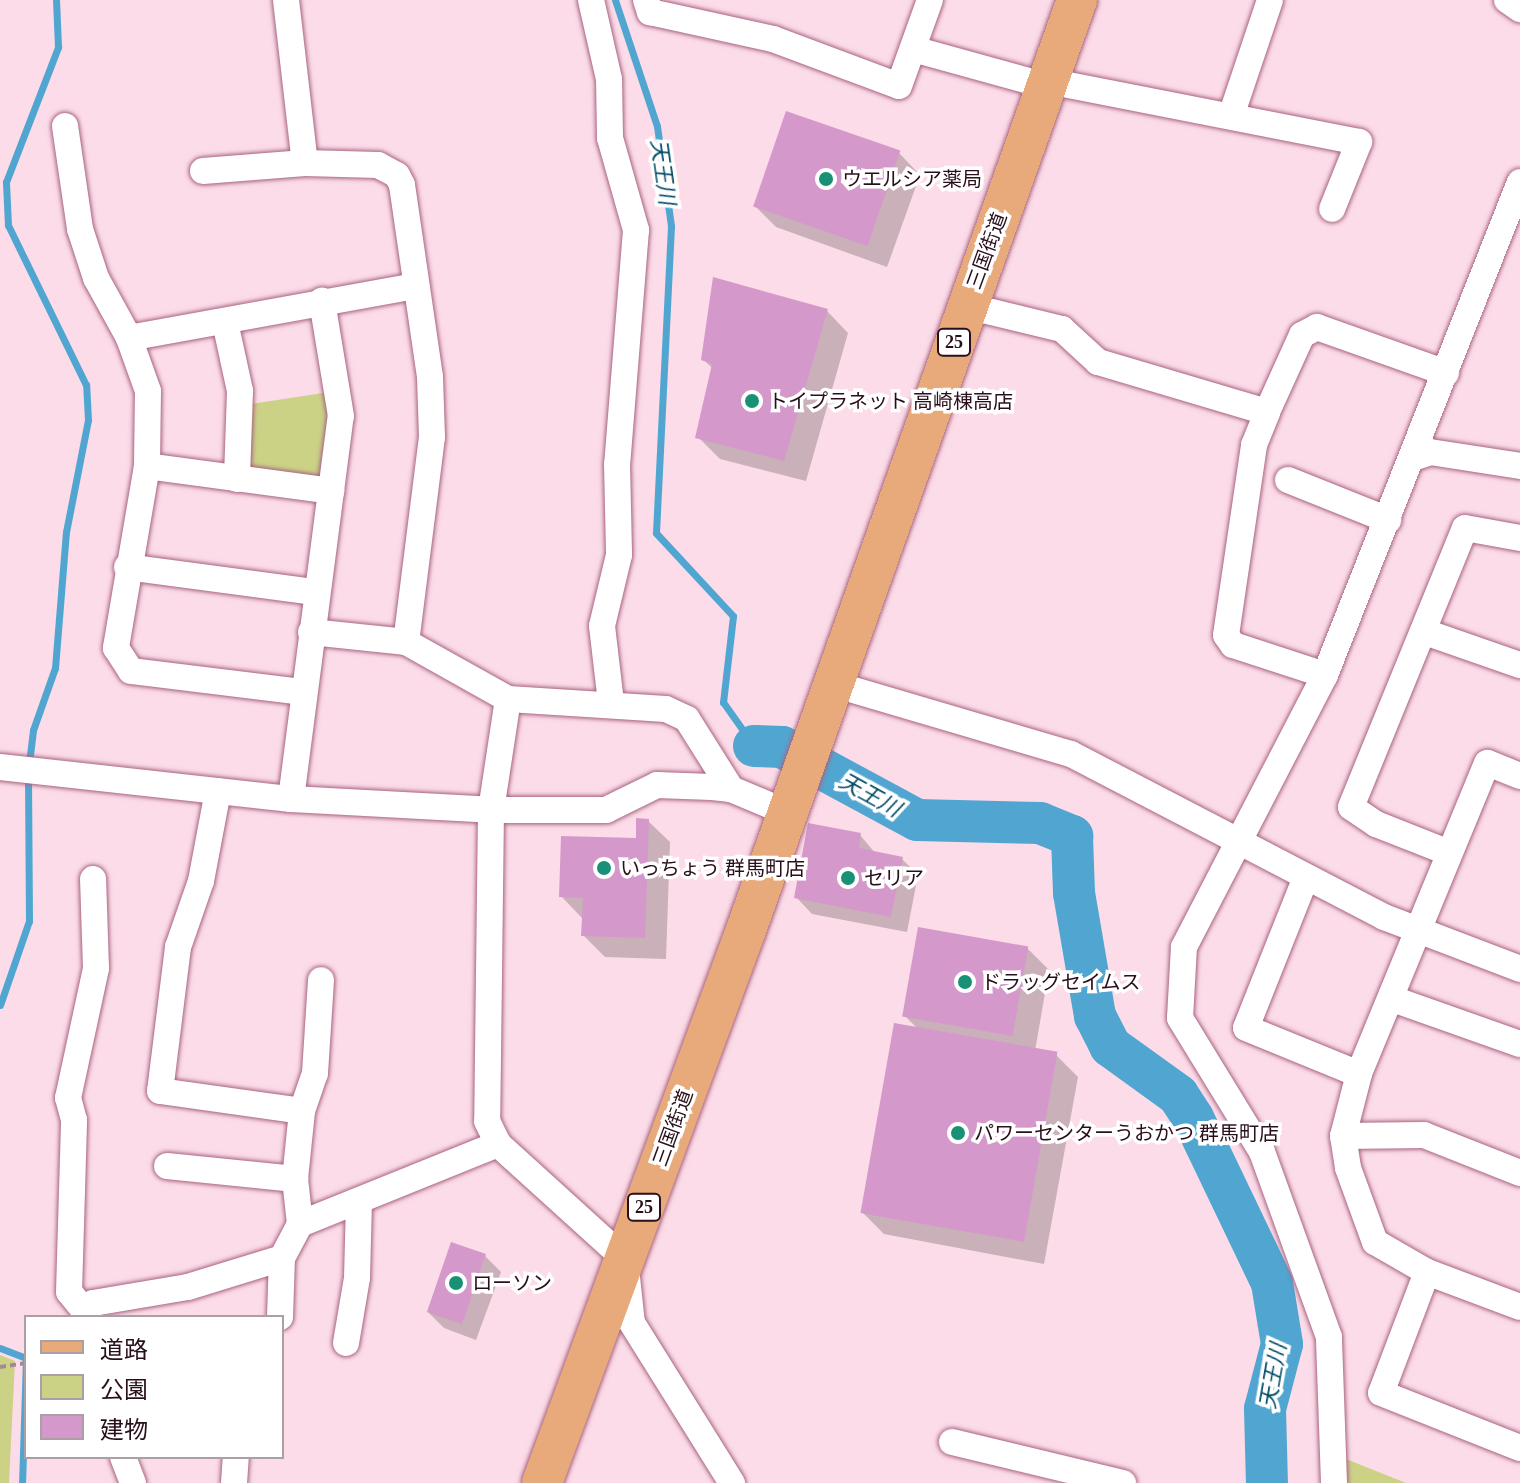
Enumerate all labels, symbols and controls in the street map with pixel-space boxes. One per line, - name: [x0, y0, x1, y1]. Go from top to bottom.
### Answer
- water label: 天王川: [645, 137, 681, 207]
- place label: ウエルシア薬局: [842, 167, 982, 191]
- marker: ウエルシア薬局: [817, 170, 835, 188]
- street label: 三国街道: [962, 209, 1012, 293]
- road number: 25: [936, 328, 972, 356]
- place label: トイプラネット 高崎棟高店: [768, 389, 1013, 413]
- marker: トイプラネット 高崎棟高店: [743, 392, 761, 410]
- water label: 天王川: [835, 767, 905, 823]
- place label: いっちょう 群馬町店: [620, 856, 805, 880]
- marker: いっちょう 群馬町店: [595, 859, 613, 877]
- place label: セリア: [864, 866, 924, 890]
- marker: セリア: [839, 869, 857, 887]
- place label: ドラッグセイムス: [981, 970, 1141, 994]
- marker: ドラッグセイムス: [956, 973, 974, 991]
- street label: 三国街道: [648, 1086, 698, 1170]
- place label: パワーセンターうおかつ 群馬町店: [974, 1121, 1279, 1145]
- marker: パワーセンターうおかつ 群馬町店: [949, 1124, 967, 1142]
- road number: 25: [626, 1193, 662, 1221]
- place label: ローソン: [472, 1271, 552, 1295]
- marker: ローソン: [447, 1274, 465, 1292]
- legend: [24, 1315, 284, 1459]
- text: 道路: [100, 1337, 148, 1363]
- water label: 天王川: [1254, 1341, 1292, 1411]
- text: 公園: [100, 1377, 148, 1403]
- text: 建物: [100, 1417, 148, 1443]

